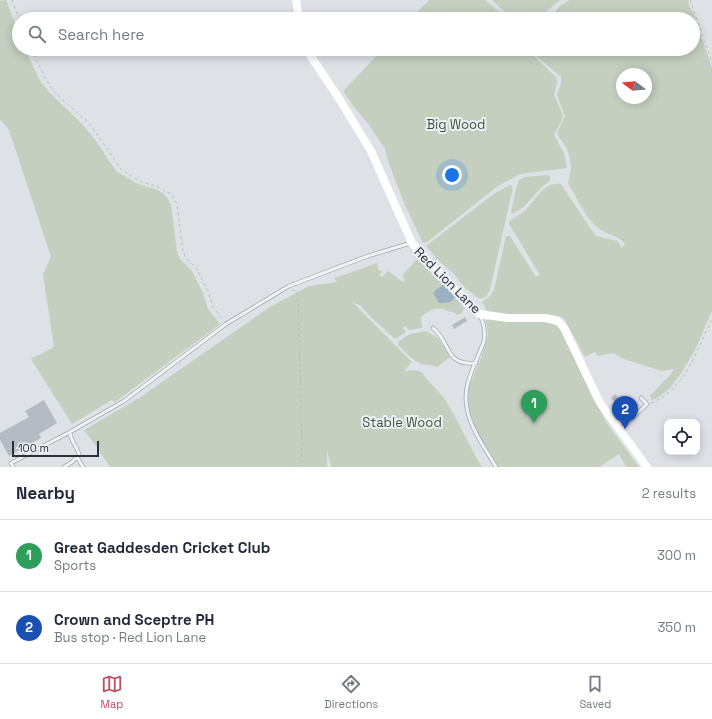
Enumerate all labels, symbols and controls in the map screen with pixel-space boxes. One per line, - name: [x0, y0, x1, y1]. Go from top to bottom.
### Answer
- search box: [12, 12, 700, 56]
- icon: search: [26, 23, 48, 45]
- text: Search here: [58, 25, 144, 44]
- north arrow: [616, 68, 652, 104]
- park label: Big Wood: [426, 116, 486, 133]
- your location: [442, 165, 462, 185]
- street label: Red Lion Lane: [411, 243, 485, 317]
- pin: 1: [521, 390, 547, 423]
- pin: 2: [612, 396, 638, 429]
- park label: Stable Wood: [362, 414, 442, 431]
- map controls: [664, 419, 700, 455]
- button: locate: [664, 419, 700, 455]
- scale bar: [12, 439, 99, 458]
- text: 100 m: [18, 441, 49, 455]
- text: Nearby: [16, 482, 75, 504]
- text: 2 results: [642, 485, 696, 502]
- text: Great Gaddesden Cricket Club: [54, 538, 270, 557]
- text: 1: [26, 547, 32, 564]
- text: 300 m: [657, 547, 696, 564]
- text: Sports: [54, 557, 96, 574]
- text: Crown and Sceptre PH: [54, 610, 214, 629]
- text: 2: [25, 619, 33, 636]
- text: 350 m: [658, 619, 696, 636]
- text: Bus stop · Red Lion Lane: [54, 629, 206, 646]
- tab: Map: [101, 673, 123, 711]
- tab: Directions: [324, 673, 378, 711]
- tab: Saved: [579, 673, 611, 711]

